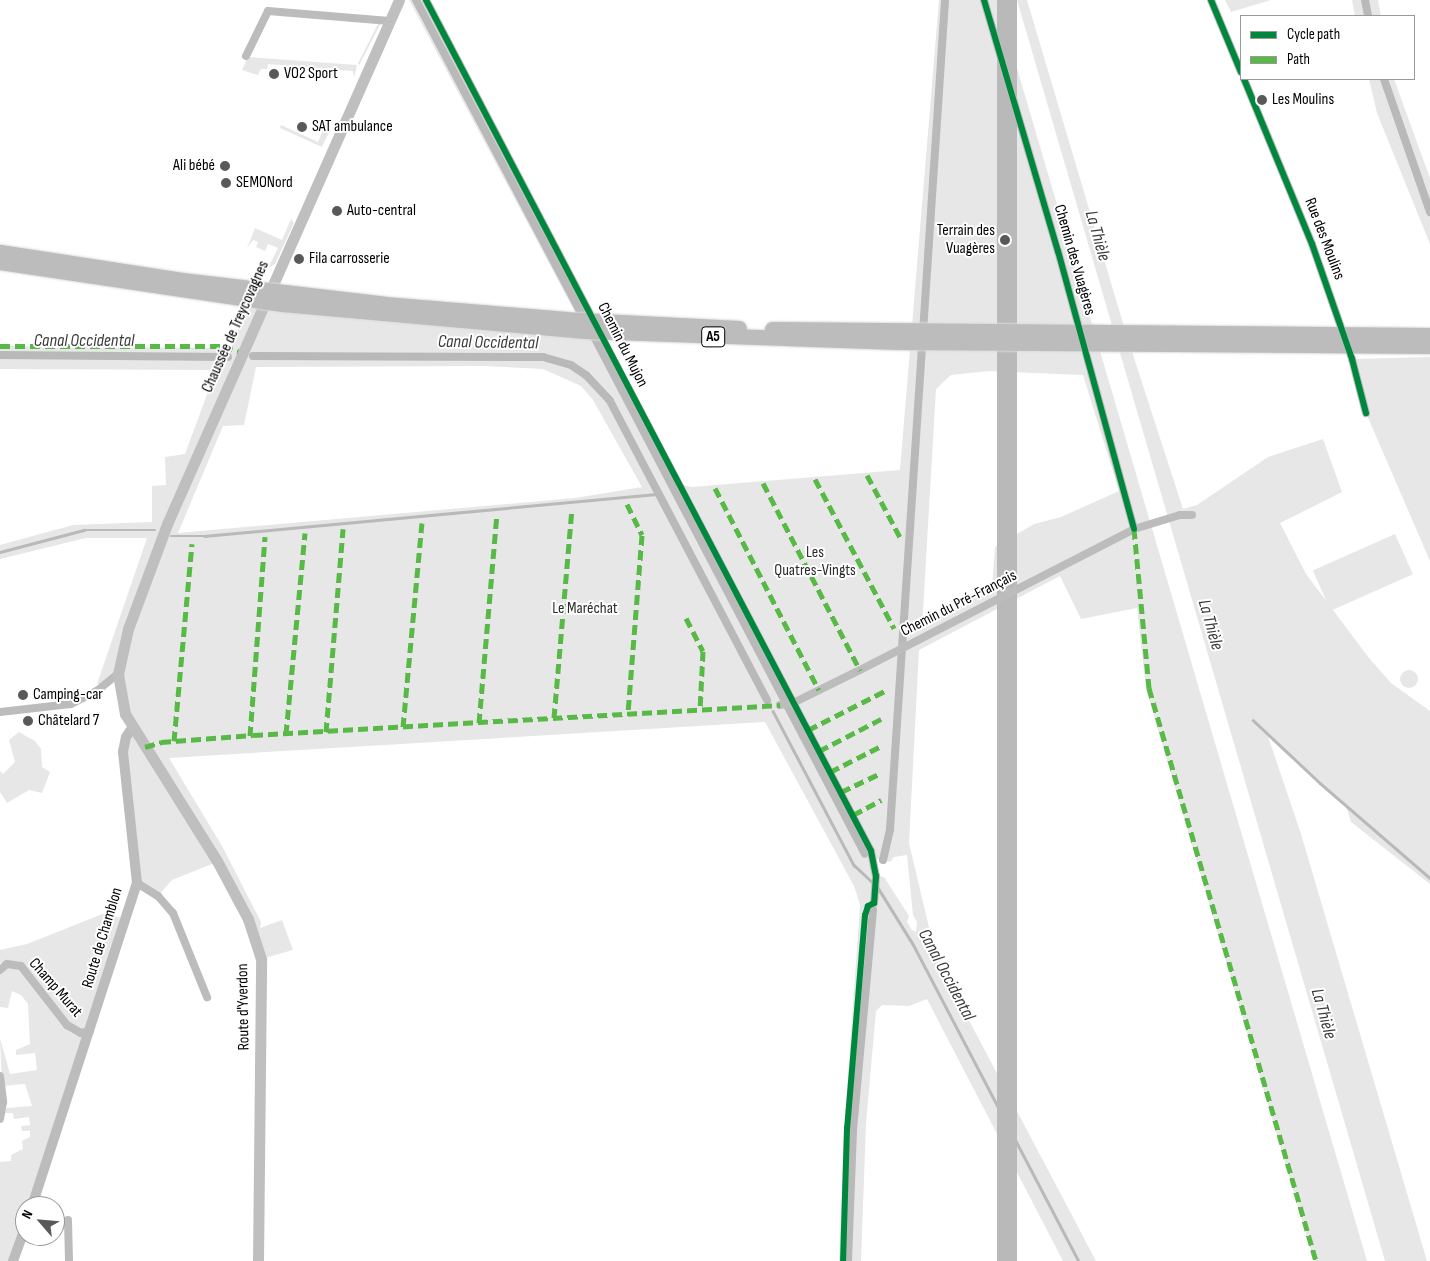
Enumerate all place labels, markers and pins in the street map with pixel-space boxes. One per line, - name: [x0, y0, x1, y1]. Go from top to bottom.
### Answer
- place label: VO2 Sport: [284, 64, 338, 84]
- marker: VO2 Sport: [268, 68, 280, 80]
- place label: Les Moulins: [1272, 90, 1334, 110]
- marker: Les Moulins: [1256, 94, 1268, 106]
- place label: SAT ambulance: [312, 117, 393, 137]
- marker: SAT ambulance: [296, 121, 308, 133]
- place label: Ali bébé: [173, 156, 215, 176]
- marker: Ali bébé: [219, 160, 231, 172]
- place label: SEMONord: [236, 173, 293, 193]
- marker: SEMONord: [220, 177, 232, 189]
- place label: Auto-central: [347, 201, 416, 221]
- marker: Auto-central: [331, 205, 343, 217]
- place label: Terrain des Vuagères: [937, 221, 995, 259]
- marker: Terrain des Vuagères: [999, 234, 1011, 246]
- place label: Fila carrosserie: [309, 249, 390, 269]
- marker: Fila carrosserie: [293, 253, 305, 265]
- place label: Camping-car: [33, 685, 103, 705]
- marker: Camping-car: [17, 689, 29, 701]
- place label: Châtelard 7: [38, 711, 99, 731]
- marker: Châtelard 7: [22, 715, 34, 727]

